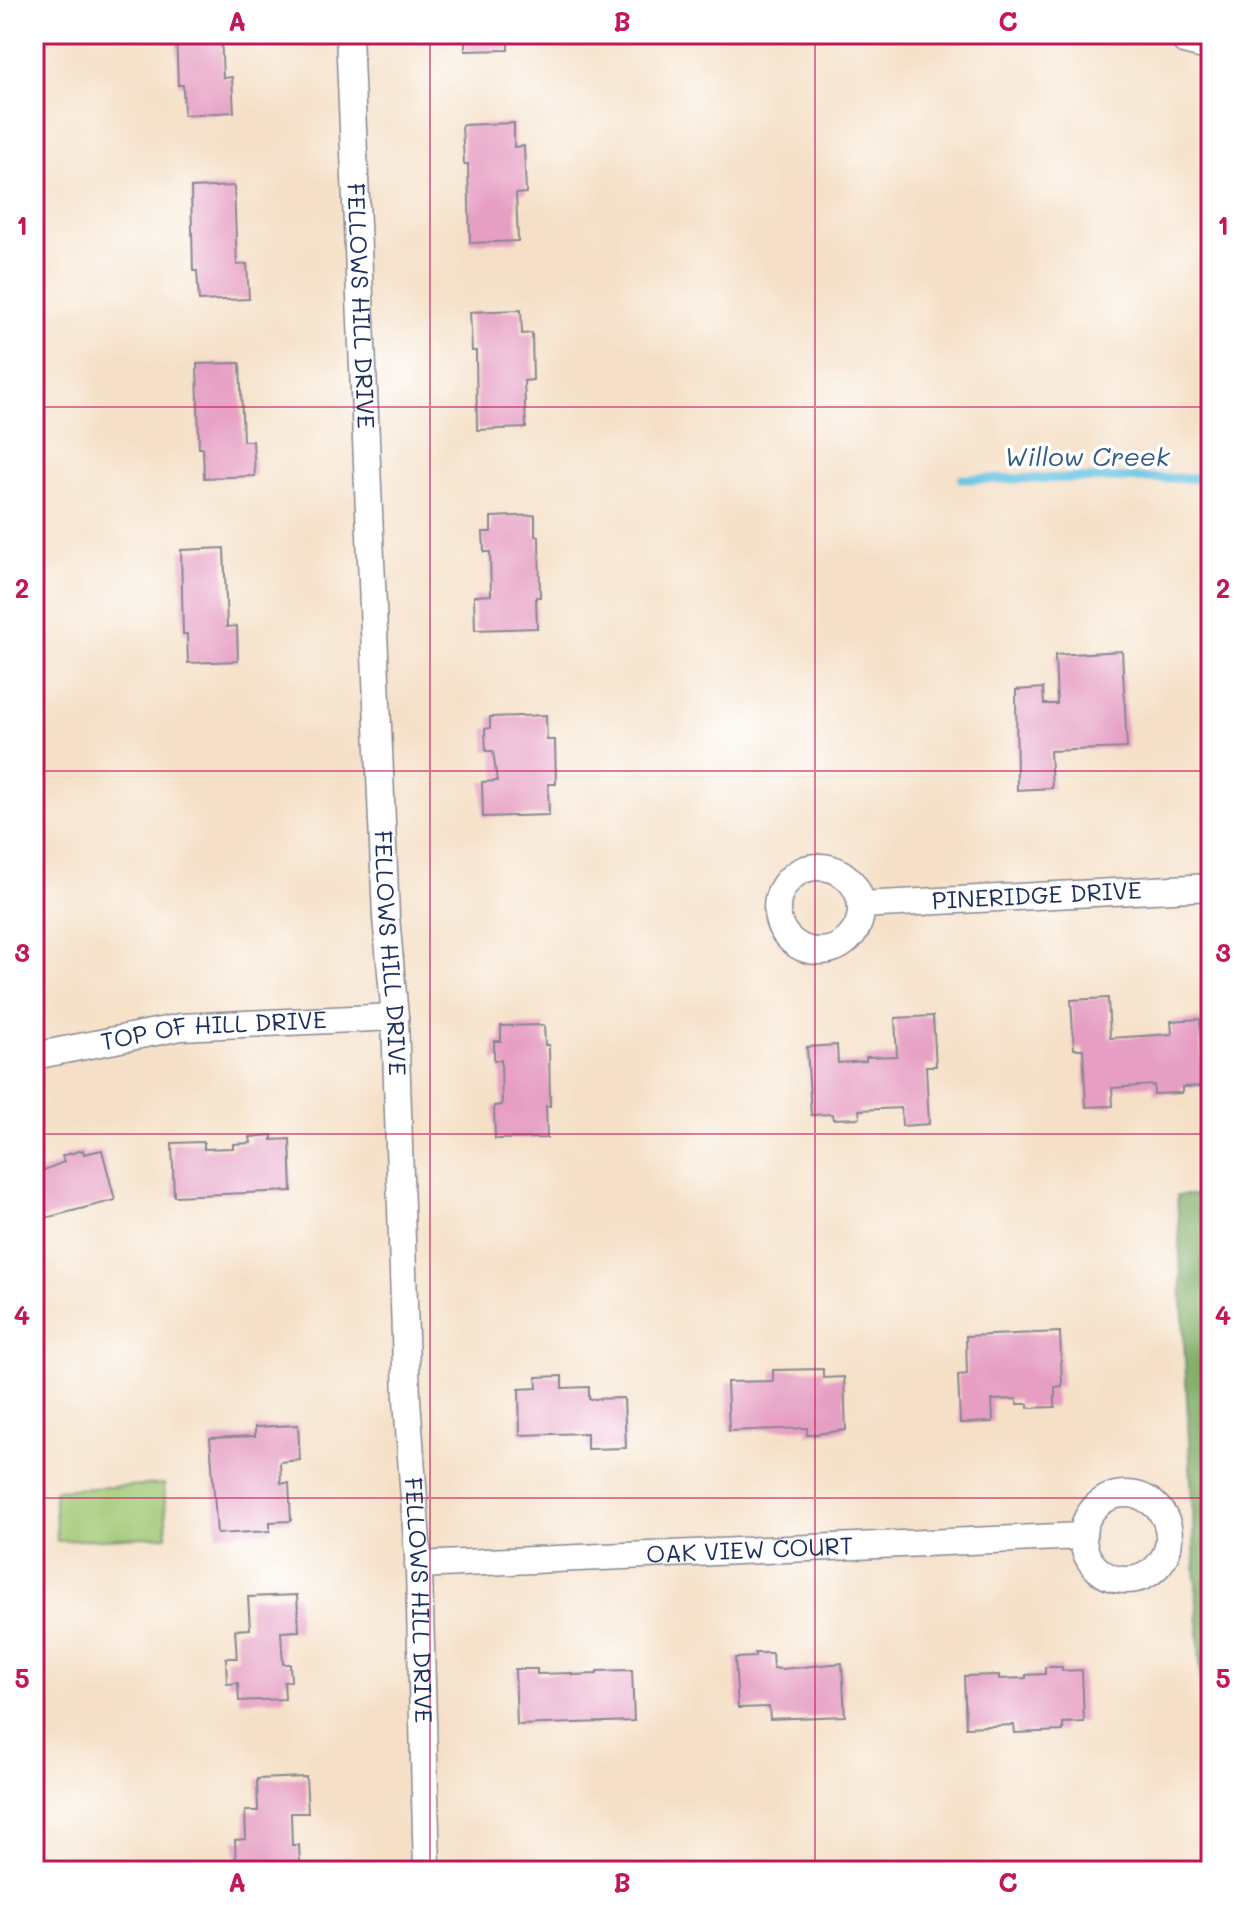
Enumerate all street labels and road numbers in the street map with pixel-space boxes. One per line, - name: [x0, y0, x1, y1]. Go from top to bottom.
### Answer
- street label: FELLOWS HILL DRIVE: [341, 182, 383, 429]
- street label: FELLOWS HILL DRIVE: [368, 830, 414, 1076]
- street label: PINERIDGE DRIVE: [931, 874, 1142, 915]
- street label: TOP OF HILL DRIVE: [98, 1003, 327, 1056]
- street label: FELLOWS HILL DRIVE: [399, 1476, 440, 1723]
- street label: OAK VIEW COURT: [645, 1529, 854, 1569]

